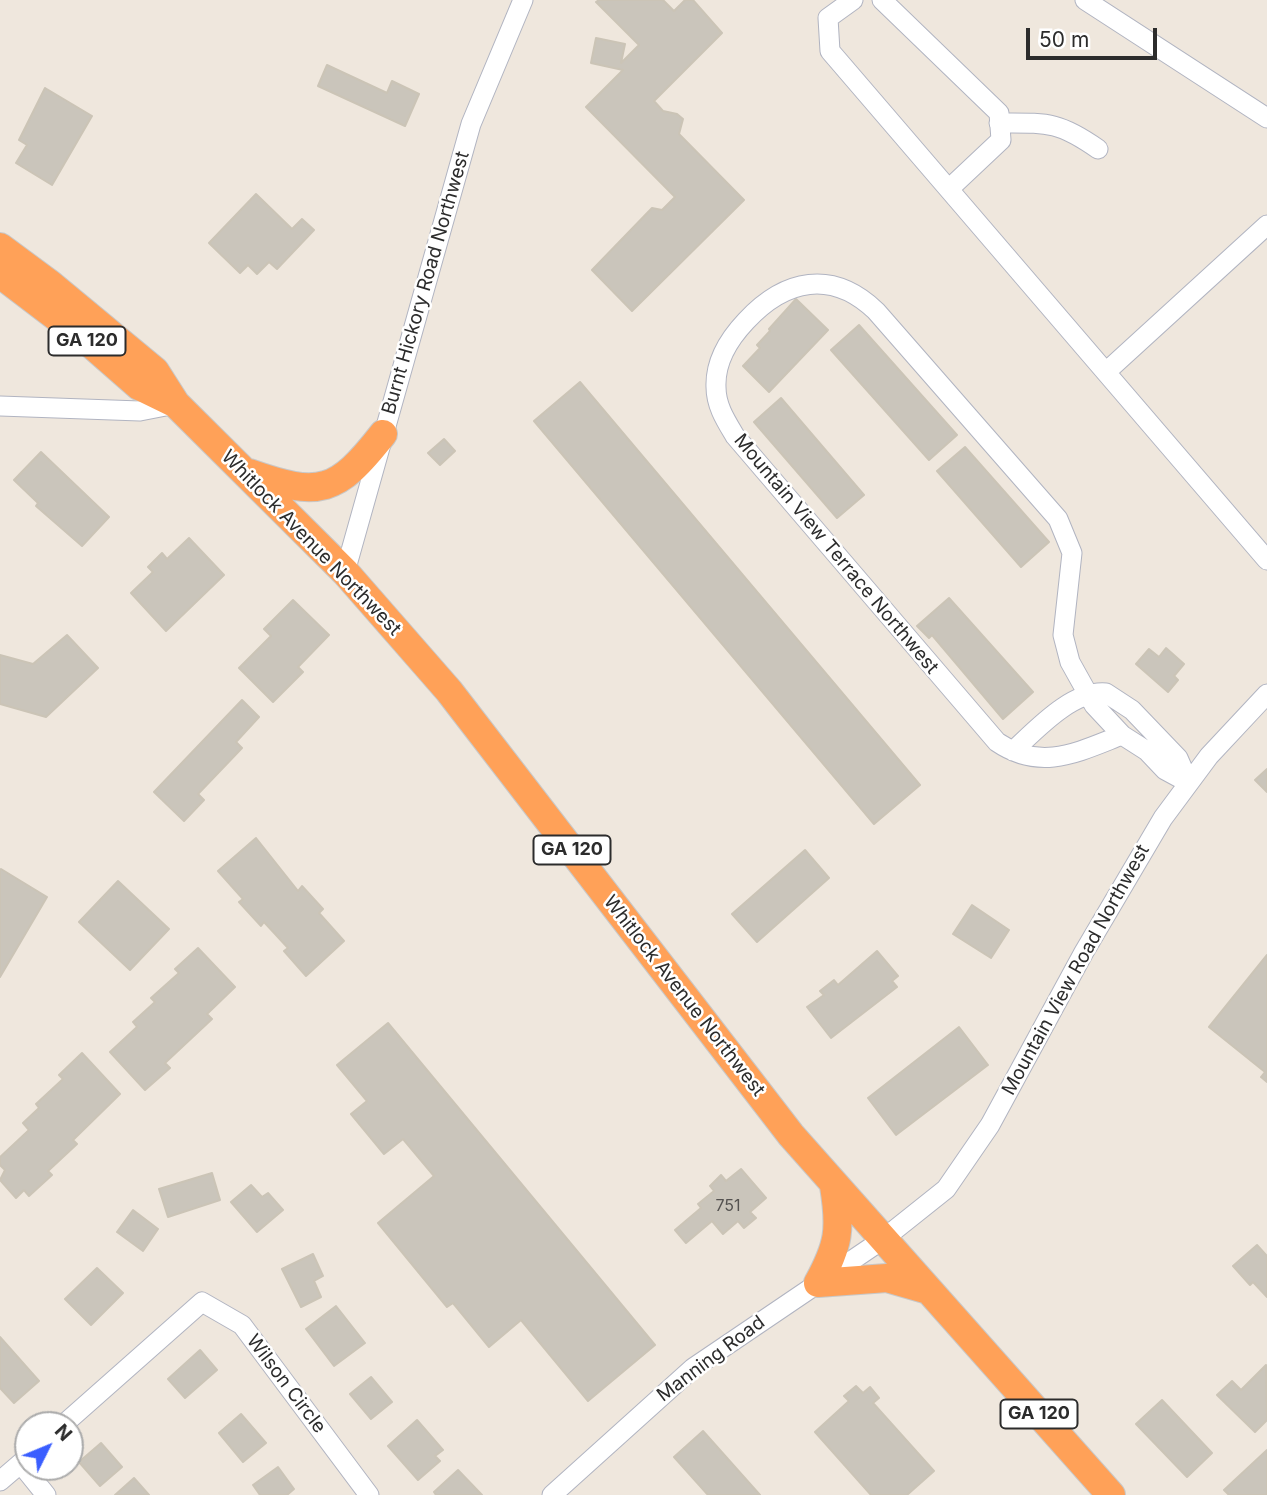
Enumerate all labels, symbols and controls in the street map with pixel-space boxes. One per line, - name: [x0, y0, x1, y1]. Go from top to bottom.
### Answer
- scale bar: [1029, 14, 1160, 58]
- text: 50 m: [1039, 27, 1089, 52]
- street label: Burnt Hickory Road Northwest: [377, 149, 475, 417]
- road number: GA 120: [48, 326, 126, 356]
- street label: Mountain View Terrace Northwest: [729, 429, 943, 679]
- street label: Whitlock Avenue Northwest: [216, 446, 406, 640]
- road number: GA 120: [534, 836, 610, 864]
- street label: Mountain View Road Northwest: [997, 841, 1155, 1099]
- street label: Whitlock Avenue Northwest: [598, 891, 770, 1101]
- house number: 751: [715, 1196, 741, 1216]
- street label: Manning Road: [653, 1311, 769, 1407]
- street label: Wilson Circle: [241, 1330, 331, 1438]
- road number: GA 120: [1000, 1400, 1078, 1428]
- north arrow: [14, 1411, 84, 1481]
- text: N: [50, 1420, 77, 1446]

